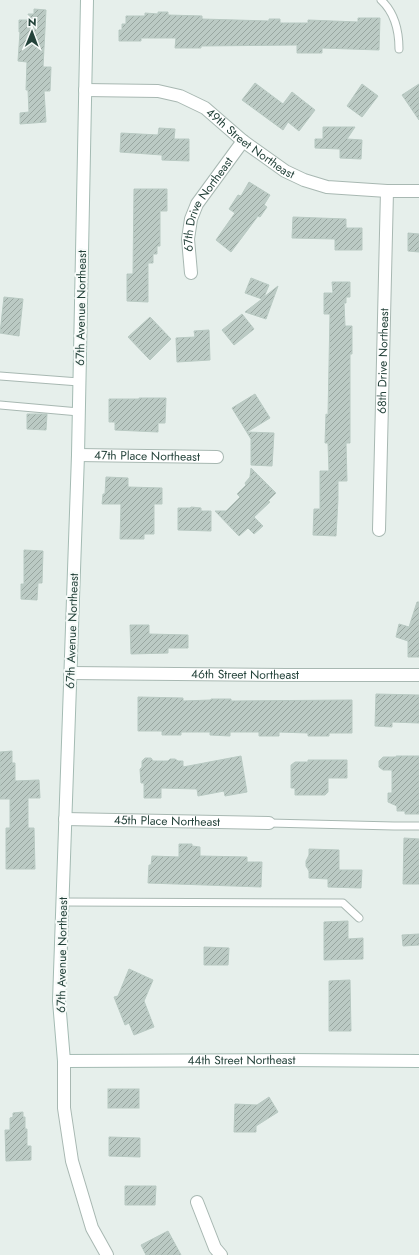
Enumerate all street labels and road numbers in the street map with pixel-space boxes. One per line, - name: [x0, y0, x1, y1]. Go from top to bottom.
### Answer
- street label: 49th Street Northeast: [202, 104, 298, 183]
- street label: 67th Drive Northeast: [179, 153, 237, 253]
- street label: 67th Avenue Northeast: [71, 250, 91, 366]
- street label: 68th Drive Northeast: [373, 308, 393, 414]
- street label: 47th Place Northeast: [94, 446, 200, 466]
- street label: 67th Avenue Northeast: [61, 573, 83, 689]
- street label: 46th Street Northeast: [191, 665, 299, 684]
- street label: 45th Place Northeast: [114, 811, 220, 831]
- street label: 67th Avenue Northeast: [52, 897, 72, 1013]
- street label: 44th Street Northeast: [187, 1051, 296, 1069]

